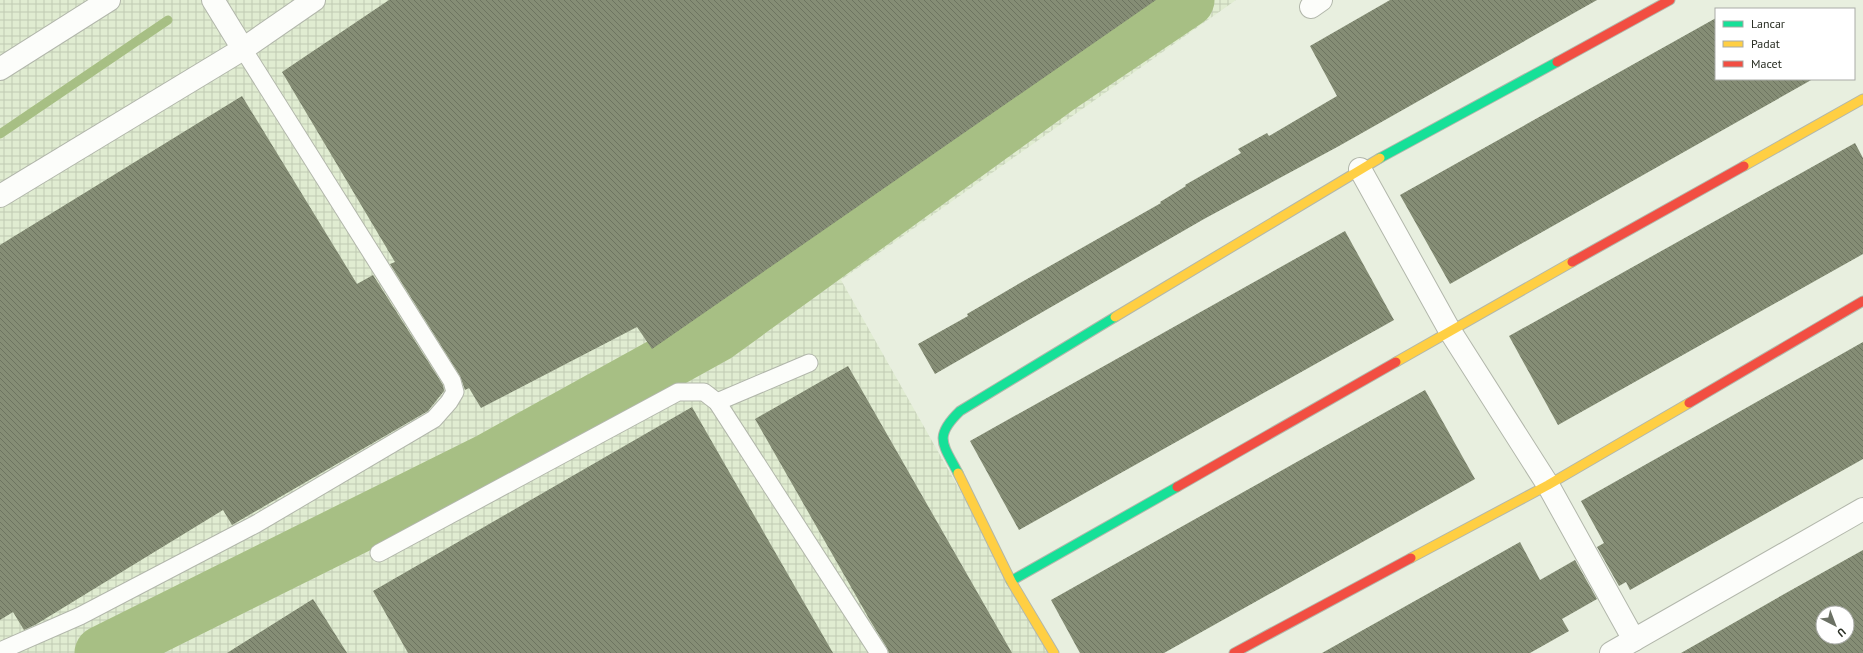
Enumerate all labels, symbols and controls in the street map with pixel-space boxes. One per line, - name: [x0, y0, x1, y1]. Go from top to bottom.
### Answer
- legend: [1715, 8, 1855, 80]
- text: Lancar: [1751, 16, 1785, 31]
- text: Padat: [1751, 36, 1780, 51]
- text: Macet: [1751, 56, 1782, 71]
- north arrow: [1815, 605, 1855, 645]
- text: U: [1834, 625, 1849, 640]

